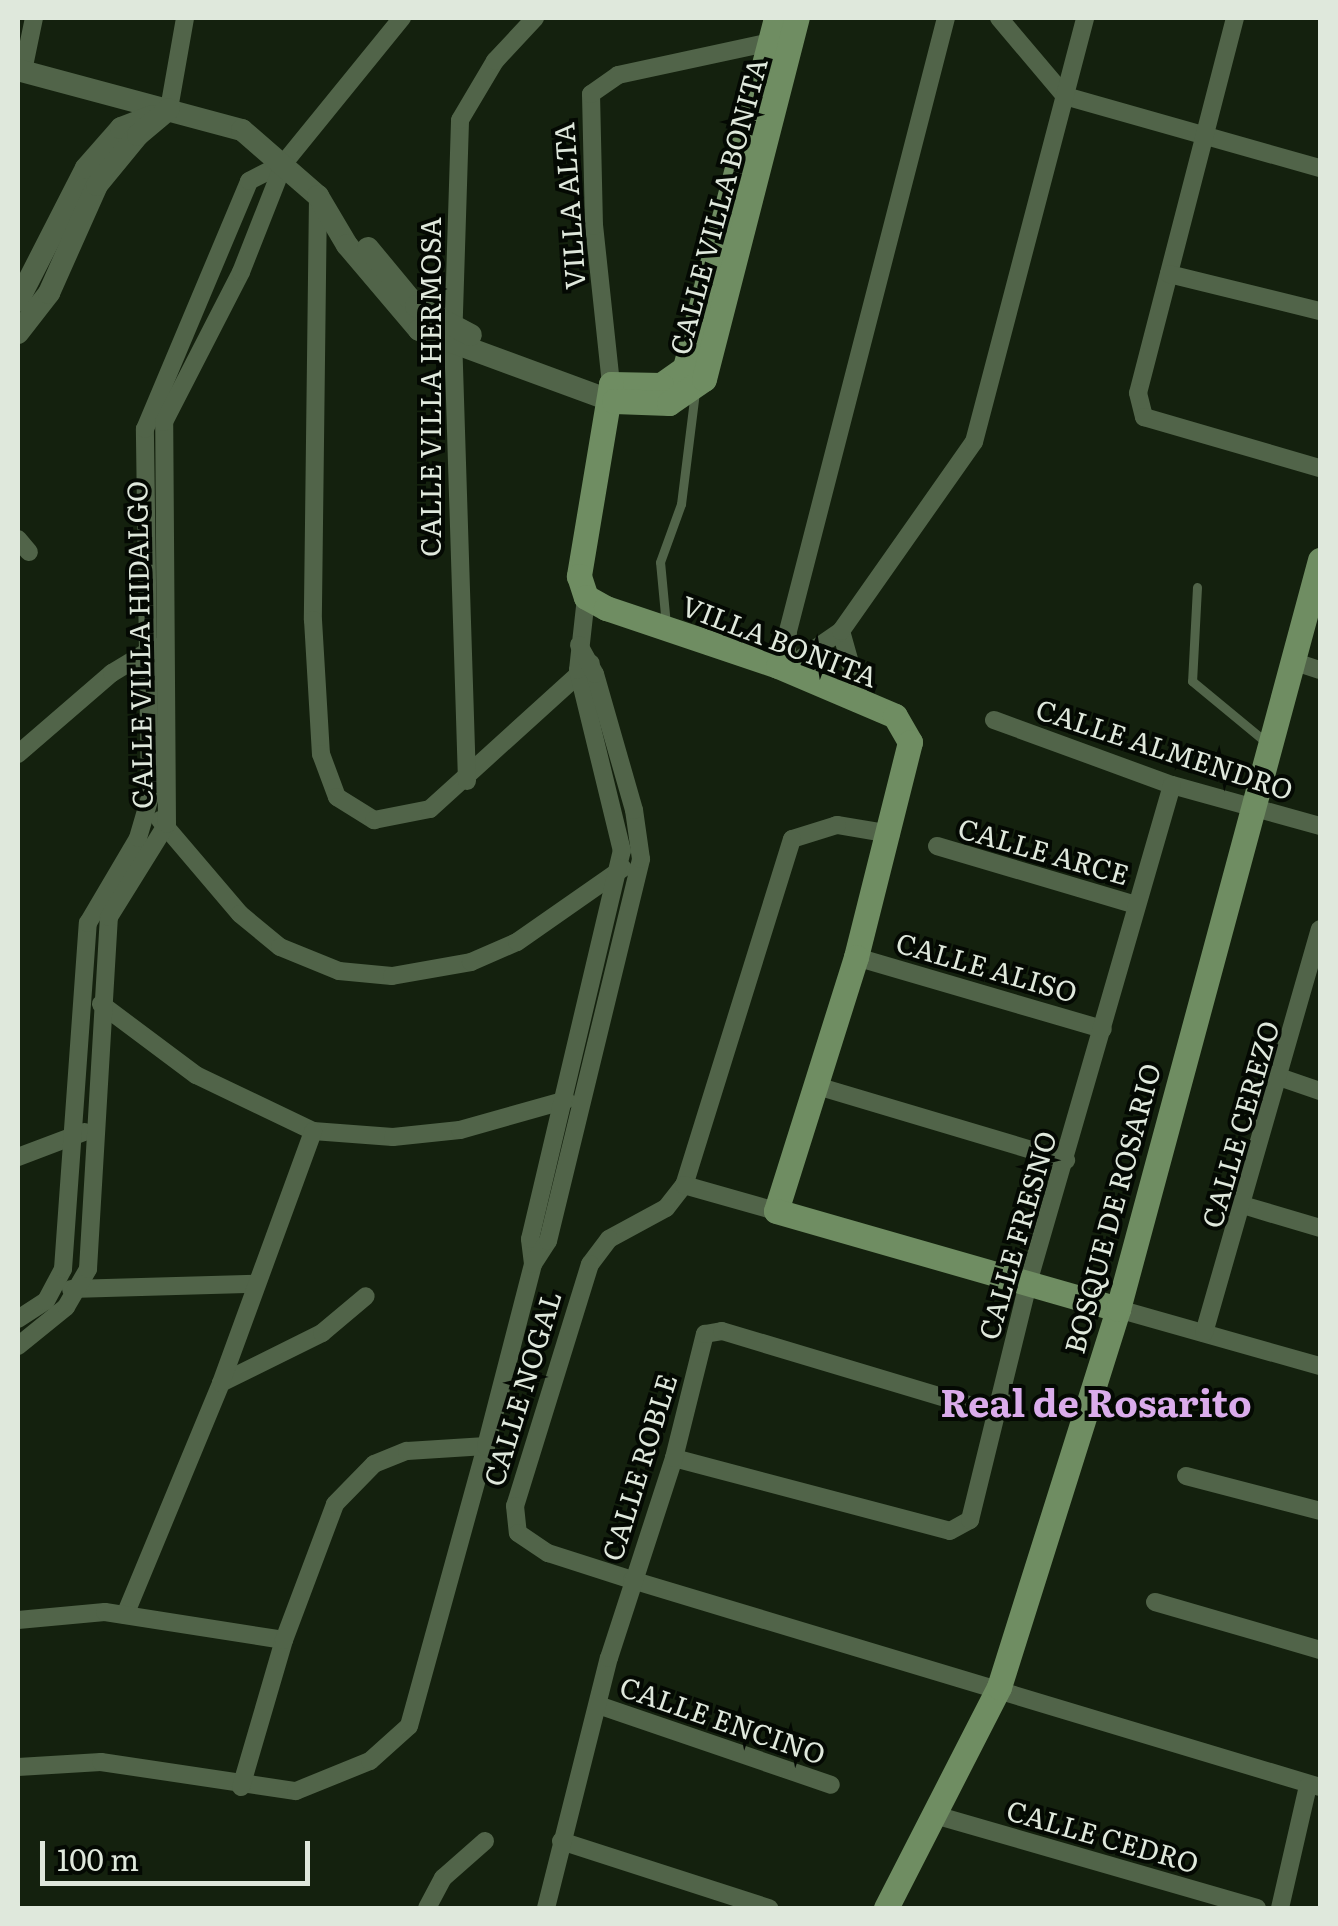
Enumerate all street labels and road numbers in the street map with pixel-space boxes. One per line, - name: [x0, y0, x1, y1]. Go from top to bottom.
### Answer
- street label: CALLE VILLA BONITA: [661, 54, 773, 358]
- street label: VILLA ALTA: [545, 121, 591, 291]
- street label: CALLE VILLA HERMOSA: [412, 217, 446, 557]
- street label: CALLE VILLA HIDALGO: [118, 481, 158, 809]
- street label: VILLA BONITA: [677, 587, 883, 693]
- street label: CALLE ALMENDRO: [1032, 691, 1298, 805]
- street label: CALLE ARCE: [955, 810, 1133, 890]
- street label: CALLE ALISO: [893, 924, 1081, 1008]
- street label: CALLE CEREZO: [1193, 1017, 1285, 1231]
- street label: BOSQUE DE ROSARIO: [1056, 1059, 1166, 1357]
- street label: CALLE FRESNO: [970, 1127, 1062, 1343]
- street label: CALLE NOGAL: [475, 1286, 567, 1490]
- street label: CALLE ROBLE: [594, 1370, 682, 1564]
- street label: CALLE ENCINO: [616, 1668, 830, 1770]
- street label: CALLE CEDRO: [1003, 1792, 1203, 1878]

